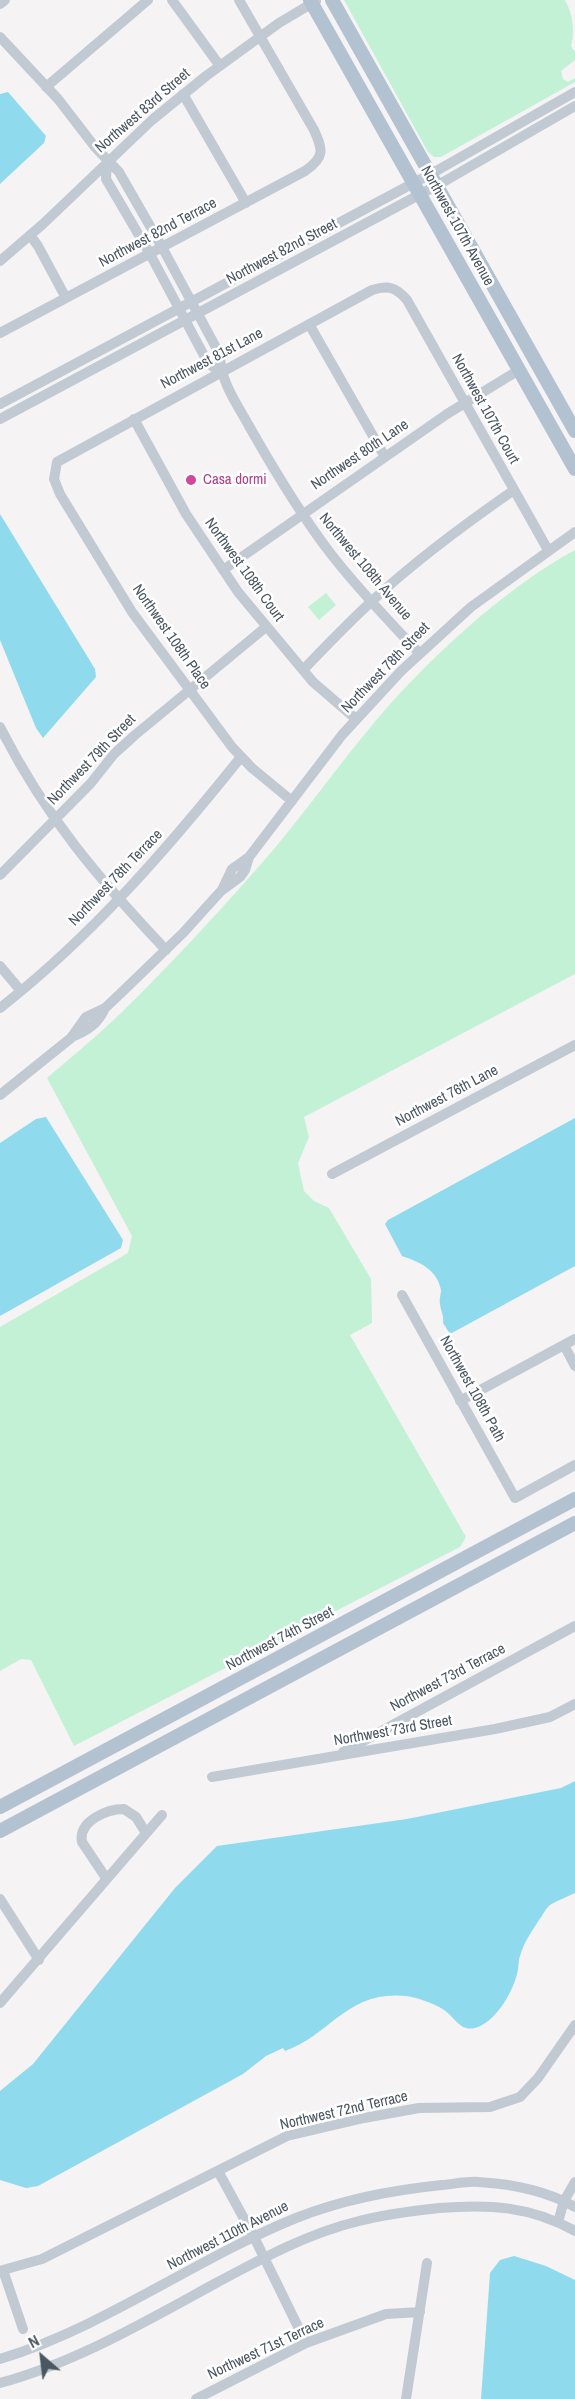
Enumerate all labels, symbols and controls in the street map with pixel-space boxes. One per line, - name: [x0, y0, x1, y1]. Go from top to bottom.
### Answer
- street label: Northwest 83rd Street: [92, 65, 194, 157]
- street label: Northwest 107th Avenue: [417, 163, 497, 289]
- street label: Northwest 82nd Terrace: [96, 194, 220, 272]
- street label: Northwest 82nd Street: [224, 215, 340, 289]
- street label: Northwest 81st Lane: [158, 325, 266, 393]
- street label: Northwest 107th Court: [447, 351, 523, 467]
- street label: Northwest 80th Lane: [308, 416, 412, 494]
- place label: Casa dormi: [203, 471, 267, 489]
- marker: Casa dormi: [184, 473, 198, 487]
- street label: Northwest 108th Avenue: [315, 510, 415, 624]
- street label: Northwest 108th Court: [201, 515, 287, 625]
- street label: Northwest 108th Place: [128, 581, 214, 693]
- street label: Northwest 78th Street: [338, 619, 434, 717]
- street label: Northwest 79th Street: [44, 711, 140, 809]
- street label: Northwest 78th Terrace: [65, 826, 167, 930]
- street label: Northwest 76th Lane: [393, 1061, 501, 1131]
- street label: Northwest 108th Path: [435, 1333, 509, 1445]
- street label: Northwest 74th Street: [223, 1603, 337, 1675]
- street label: Northwest 73rd Terrace: [387, 1640, 509, 1716]
- street label: Northwest 73rd Street: [333, 1712, 453, 1750]
- street label: Northwest 72nd Terrace: [278, 2088, 410, 2134]
- street label: Northwest 110th Avenue: [164, 2198, 292, 2274]
- street label: Northwest 71st Terrace: [205, 2314, 327, 2384]
- north arrow: [12, 2327, 72, 2387]
- text: N: [24, 2329, 43, 2353]

